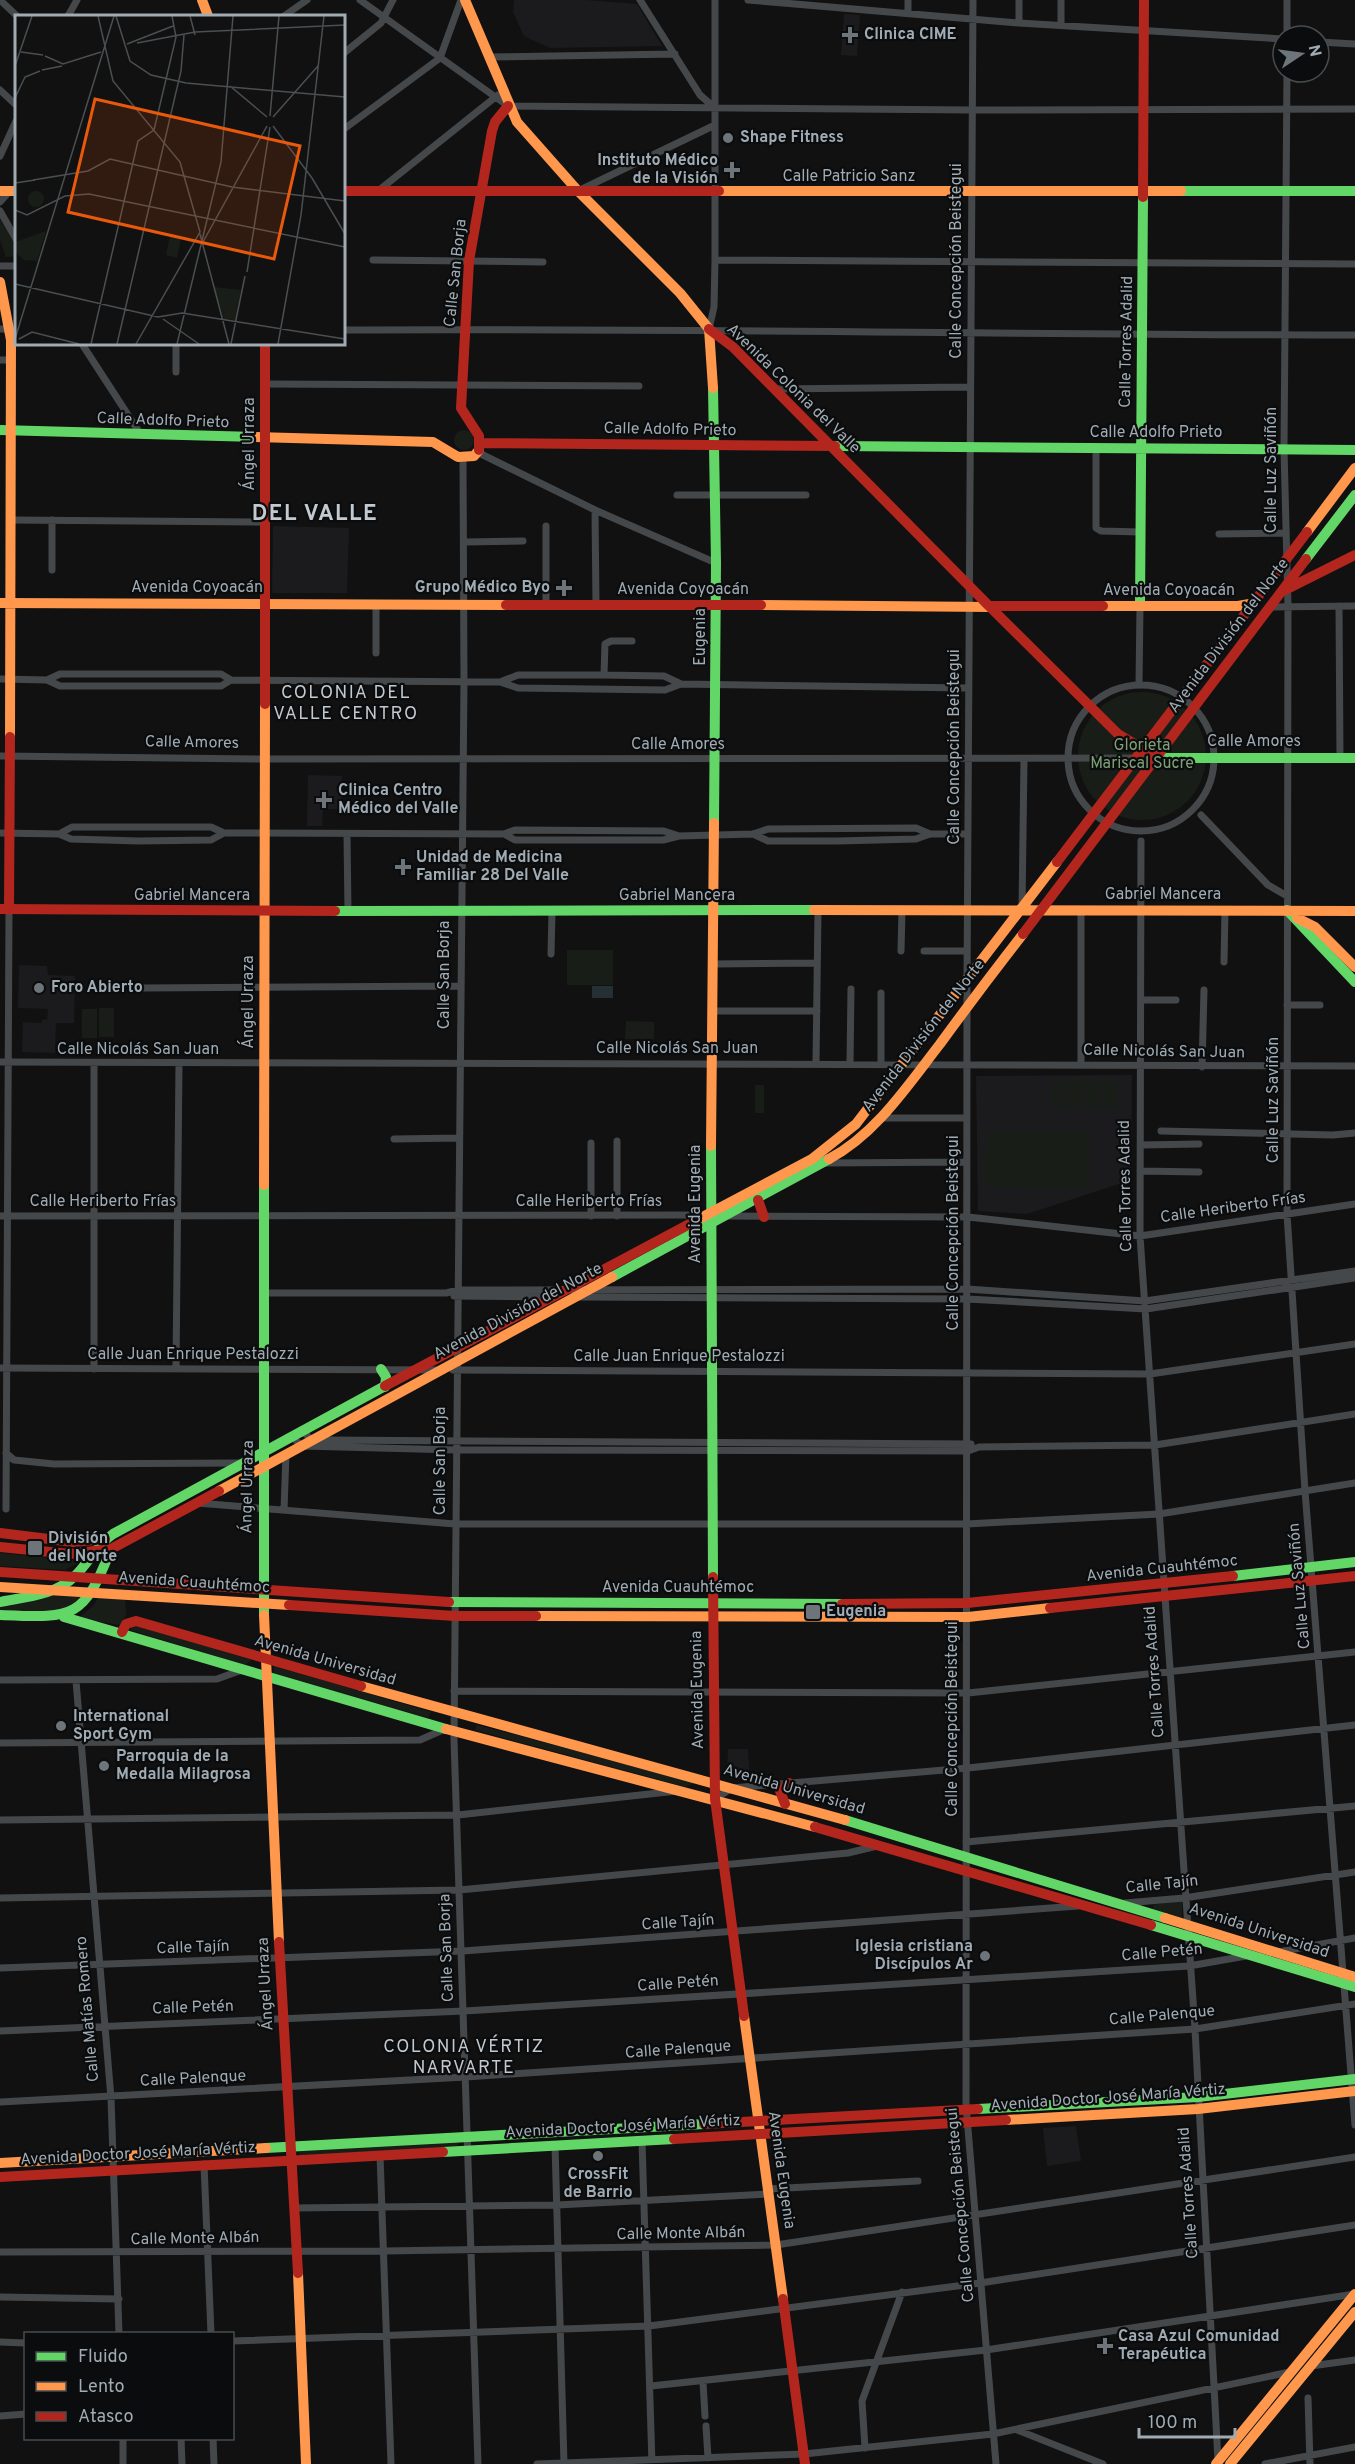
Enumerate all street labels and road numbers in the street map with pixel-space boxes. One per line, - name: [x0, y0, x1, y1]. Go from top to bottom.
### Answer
- street label: Calle Concepción Beistegui: [947, 163, 967, 359]
- street label: Calle Patricio Sanz: [782, 167, 916, 187]
- street label: Calle San Borja: [440, 218, 472, 328]
- street label: Calle Torres Adalid: [1116, 276, 1138, 408]
- street label: Avenida Colonia del Valle: [722, 320, 864, 458]
- street label: Ángel Urraza: [238, 397, 260, 491]
- street label: Calle Luz Saviñón: [1262, 407, 1282, 533]
- street label: Calle Adolfo Prieto: [96, 409, 230, 433]
- street label: Calle Adolfo Prieto: [603, 419, 737, 441]
- street label: Calle Adolfo Prieto: [1090, 423, 1222, 443]
- street label: Avenida División del Norte: [1164, 555, 1294, 717]
- street label: Avenida Coyoacán: [131, 578, 263, 598]
- street label: Avenida Coyoacán: [617, 580, 749, 600]
- street label: Avenida Coyoacán: [1103, 581, 1235, 601]
- street label: Eugenia: [691, 608, 711, 666]
- street label: Calle Concepción Beistegui: [945, 649, 965, 845]
- street label: Calle Amores: [145, 732, 239, 754]
- street label: Calle Amores: [1207, 732, 1301, 752]
- street label: Calle Amores: [631, 735, 725, 755]
- street label: Gabriel Mancera: [1105, 885, 1221, 905]
- street label: Gabriel Mancera: [134, 886, 250, 906]
- street label: Gabriel Mancera: [619, 886, 735, 906]
- street label: Calle San Borja: [435, 921, 455, 1029]
- street label: Ángel Urraza: [237, 955, 259, 1049]
- street label: Avenida División del Norte: [858, 956, 990, 1116]
- street label: Calle Luz Saviñón: [1264, 1037, 1284, 1163]
- street label: Calle Nicolás San Juan: [596, 1039, 758, 1059]
- street label: Calle Nicolás San Juan: [57, 1040, 219, 1060]
- street label: Calle Nicolás San Juan: [1083, 1041, 1245, 1063]
- street label: Calle Torres Adalid: [1115, 1120, 1137, 1252]
- street label: Calle Concepción Beistegui: [944, 1135, 964, 1331]
- street label: Avenida Eugenia: [686, 1145, 706, 1263]
- street label: Calle Heriberto Frías: [1159, 1188, 1307, 1228]
- street label: Calle Heriberto Frías: [30, 1192, 176, 1212]
- street label: Calle Heriberto Frías: [516, 1192, 662, 1212]
- street label: Avenida División del Norte: [430, 1259, 606, 1365]
- street label: Calle Juan Enrique Pestalozzi: [87, 1345, 299, 1365]
- street label: Calle Juan Enrique Pestalozzi: [573, 1347, 785, 1367]
- street label: Calle San Borja: [431, 1407, 451, 1515]
- street label: Ángel Urraza: [235, 1440, 259, 1534]
- street label: Calle Luz Saviñón: [1285, 1522, 1315, 1650]
- street label: Avenida Cuauhtémoc: [1085, 1551, 1239, 1587]
- street label: Avenida Cuauhtémoc: [117, 1568, 271, 1598]
- street label: Avenida Cuauhtémoc: [602, 1578, 754, 1598]
- street label: Calle Torres Adalid: [1140, 1605, 1170, 1739]
- street label: Calle Concepción Beistegui: [943, 1621, 963, 1817]
- street label: Avenida Eugenia: [687, 1630, 709, 1750]
- street label: Avenida Universidad: [252, 1631, 398, 1691]
- street label: Avenida Universidad: [721, 1760, 867, 1820]
- street label: Calle Tajín: [1125, 1871, 1199, 1899]
- street label: Calle San Borja: [435, 1893, 459, 2003]
- street label: Avenida Universidad: [1186, 1899, 1332, 1963]
- street label: Calle Tajín: [641, 1910, 715, 1936]
- street label: Calle Matías Romero: [72, 1935, 104, 2083]
- street label: Calle Tajín: [156, 1937, 230, 1959]
- street label: Ángel Urraza: [252, 1937, 278, 2031]
- street label: Calle Petén: [1120, 1939, 1204, 1967]
- street label: Calle Petén: [637, 1971, 719, 1997]
- street label: Calle Petén: [152, 1997, 234, 2019]
- street label: Calle Palenque: [1108, 2001, 1216, 2031]
- street label: Calle Palenque: [624, 2036, 732, 2064]
- street label: Calle Palenque: [139, 2066, 247, 2092]
- street label: Avenida Doctor José María Vértiz: [990, 2080, 1226, 2116]
- street label: Calle Concepción Beistegui: [943, 2107, 979, 2303]
- street label: Avenida Eugenia: [763, 2110, 799, 2230]
- street label: Avenida Doctor José María Vértiz: [505, 2111, 741, 2143]
- street label: Calle Torres Adalid: [1174, 2126, 1204, 2260]
- street label: Avenida Doctor José María Vértiz: [20, 2138, 256, 2170]
- street label: Calle Monte Albán: [616, 2223, 746, 2245]
- street label: Calle Monte Albán: [130, 2228, 260, 2250]

